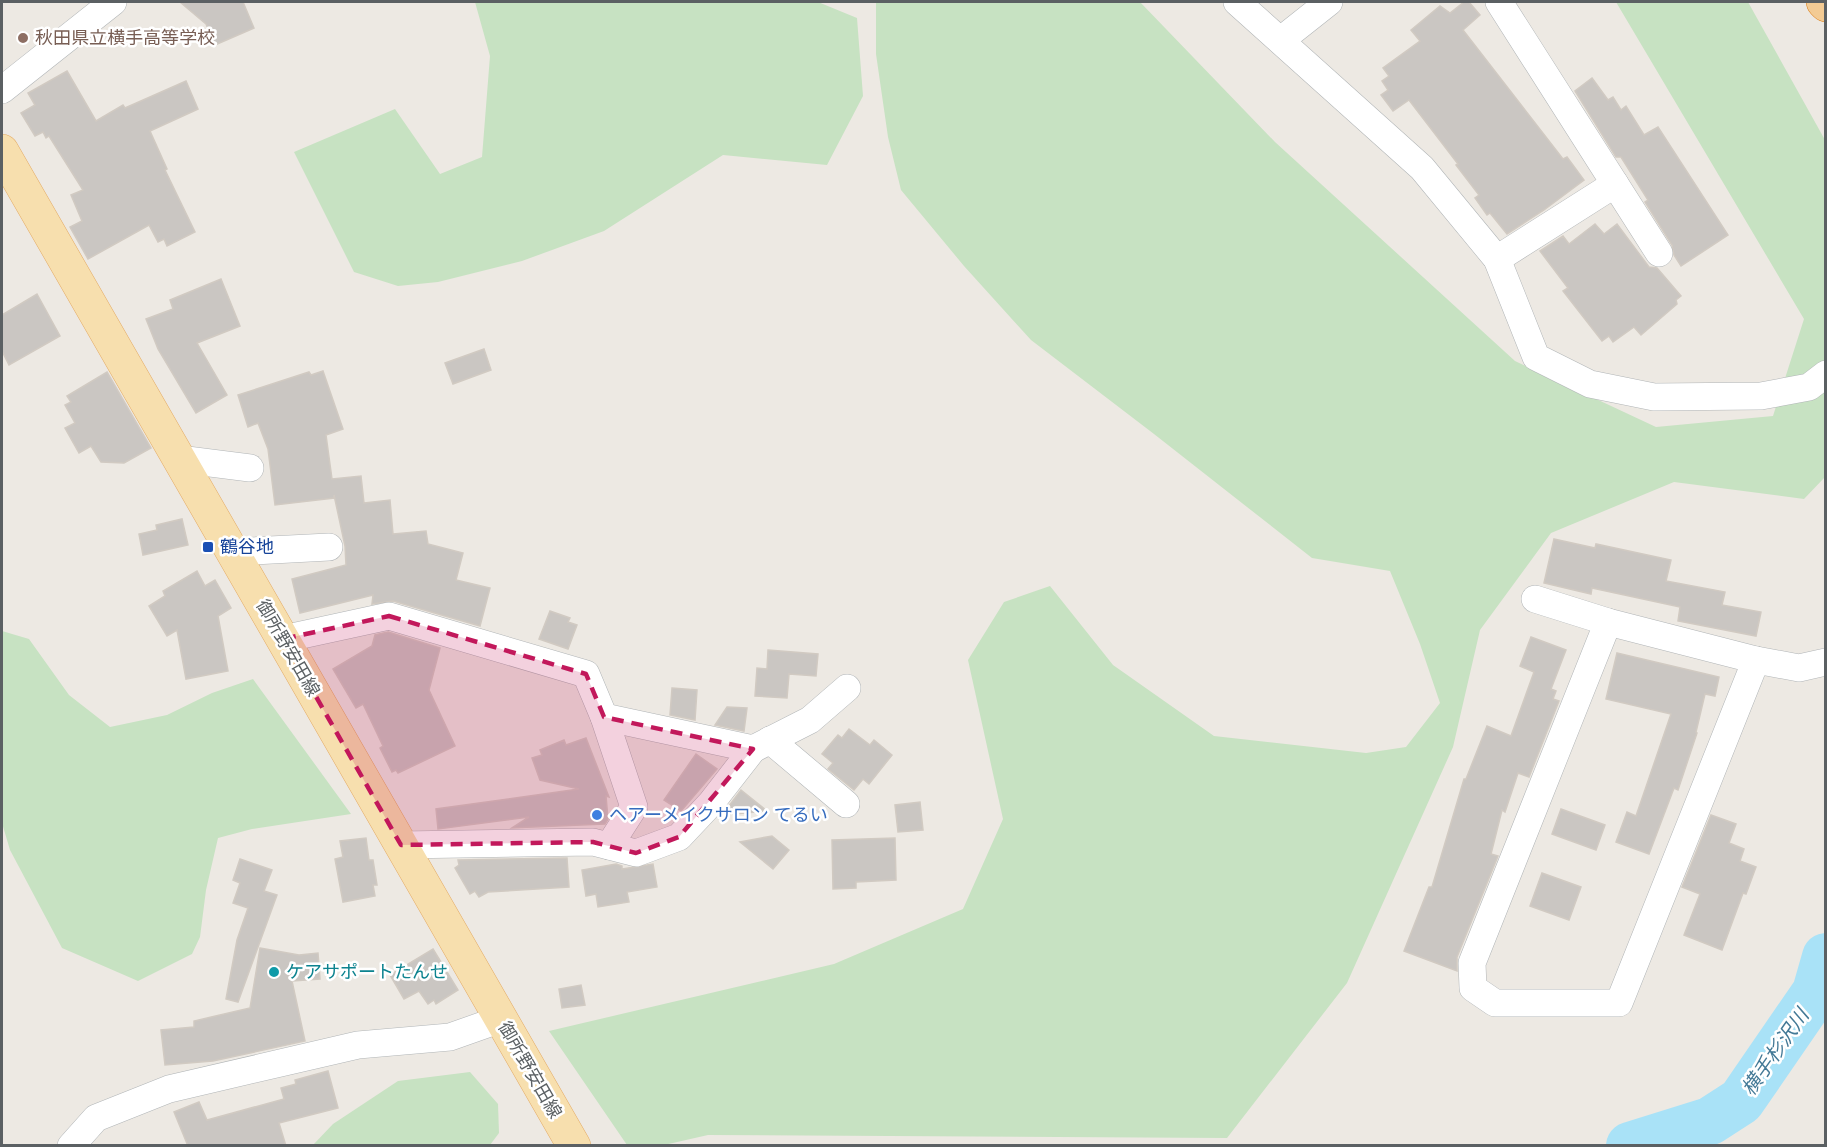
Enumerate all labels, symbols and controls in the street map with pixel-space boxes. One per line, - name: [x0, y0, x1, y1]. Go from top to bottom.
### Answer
- place label: 秋田県立横手高等学校: [35, 28, 215, 48]
- marker: 秋田県立横手高等学校: [16, 31, 30, 45]
- place label: 鶴谷地: [220, 537, 274, 557]
- marker: 鶴谷地: [201, 540, 215, 554]
- street label: 御所野安田線: [252, 596, 324, 700]
- place label: ヘアーメイクサロン てるい: [609, 805, 828, 825]
- marker: ヘアーメイクサロン てるい: [590, 808, 604, 822]
- place label: ケアサポートたんせ: [286, 962, 448, 982]
- marker: ケアサポートたんせ: [267, 965, 281, 979]
- water label: 横手杉沢川: [1737, 1003, 1814, 1099]
- street label: 御所野安田線: [494, 1018, 566, 1122]

